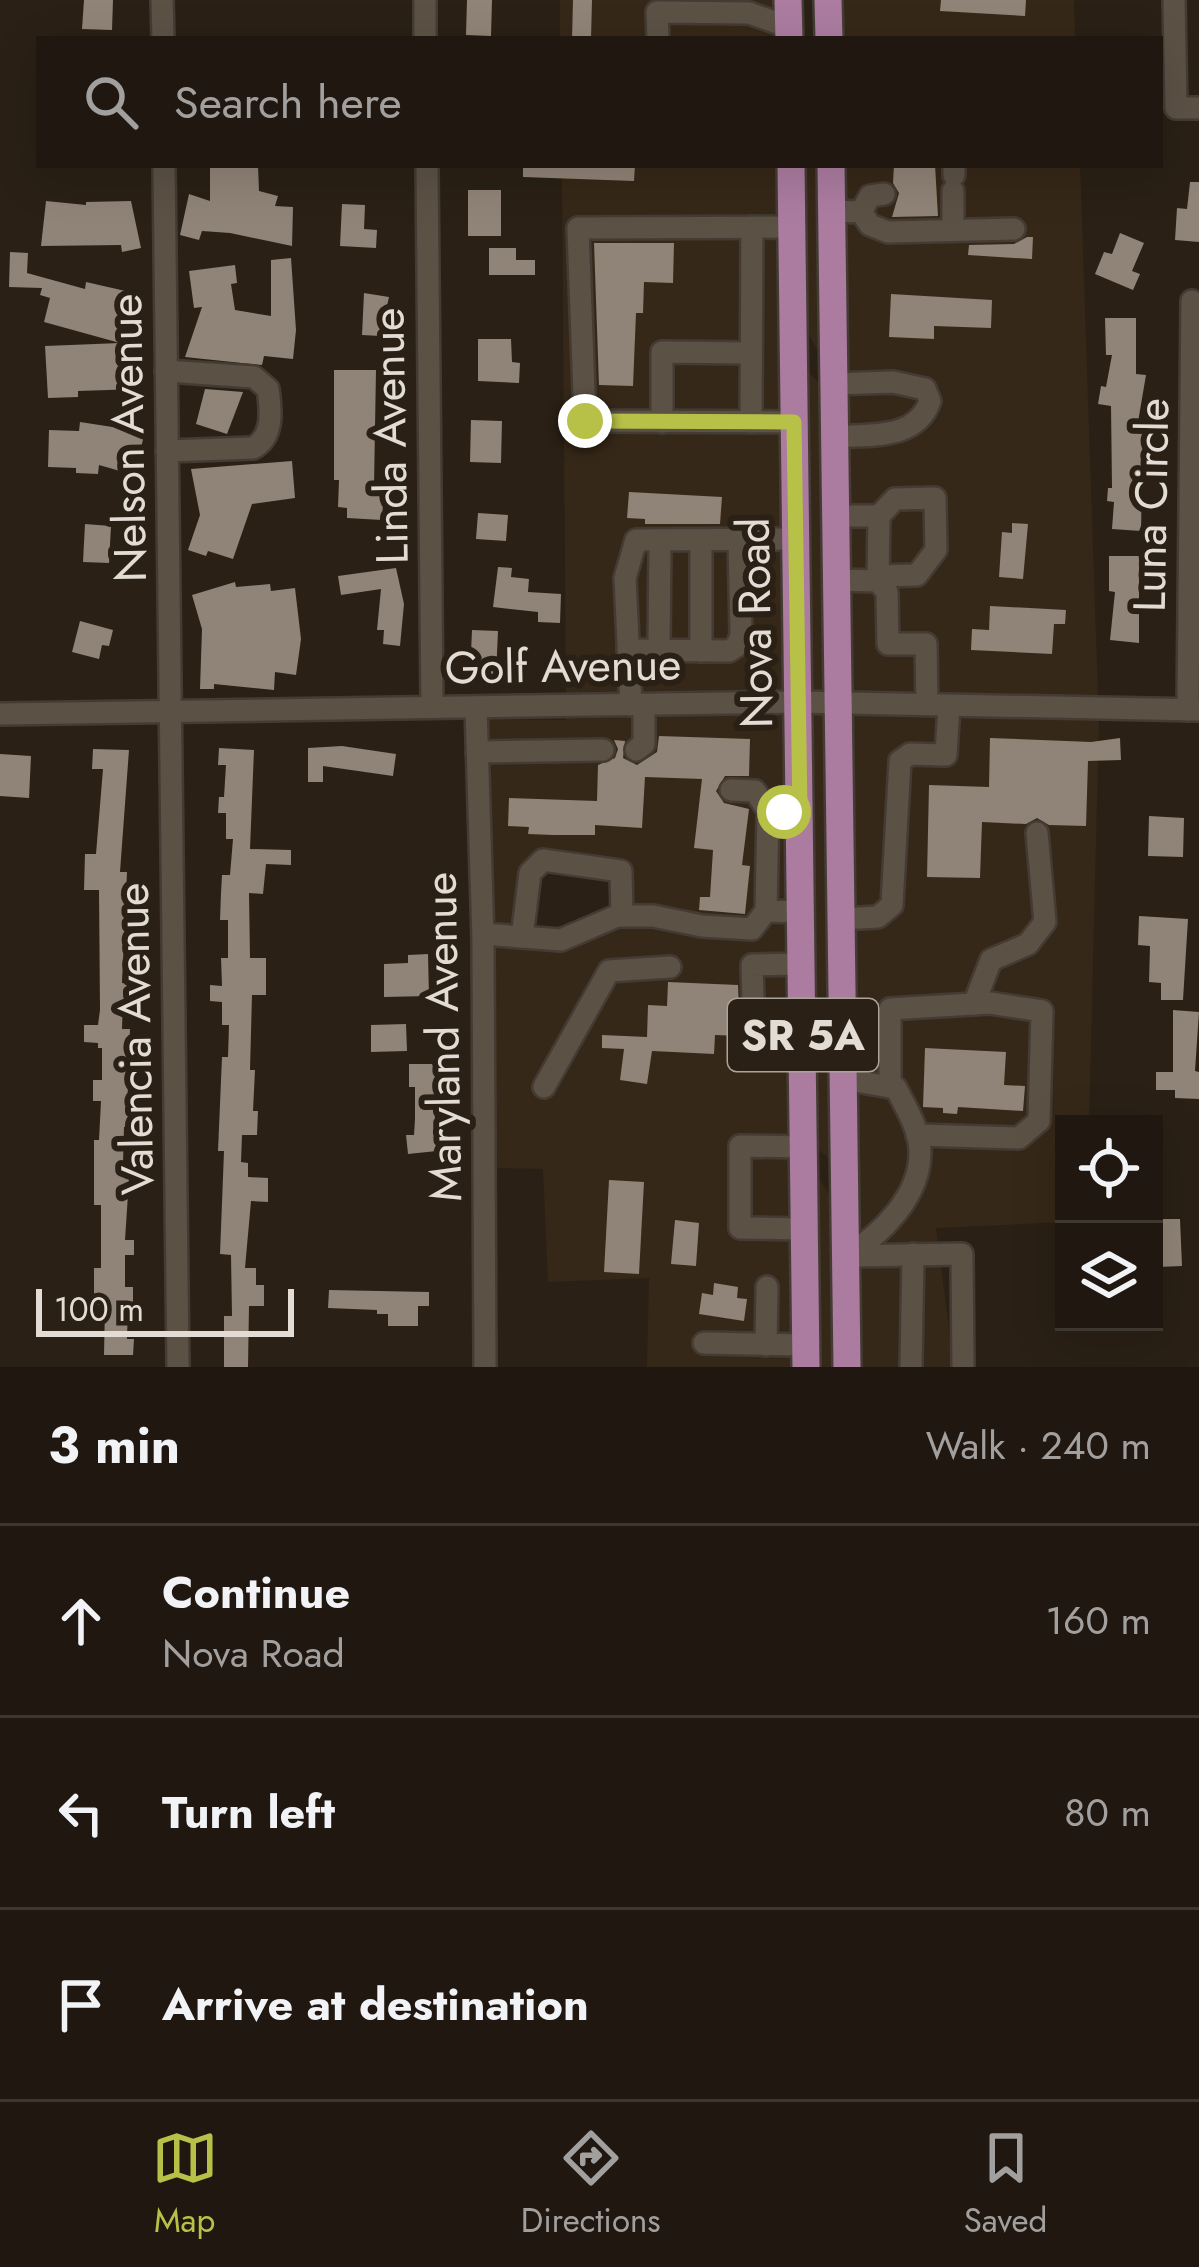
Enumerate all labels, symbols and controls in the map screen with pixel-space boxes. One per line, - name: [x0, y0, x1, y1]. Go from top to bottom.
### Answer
- search box: [36, 36, 1163, 168]
- icon: search: [78, 69, 144, 135]
- text: Search here: [174, 70, 402, 135]
- street label: Nelson Avenue: [93, 293, 163, 583]
- street label: Linda Avenue: [355, 307, 425, 565]
- route end: [558, 394, 612, 448]
- street label: Luna Circle: [1117, 397, 1185, 613]
- street label: Nova Road: [721, 517, 789, 729]
- street label: Golf Avenue: [444, 631, 682, 701]
- route start: [757, 785, 811, 839]
- street label: Maryland Avenue: [408, 872, 478, 1202]
- street label: Valencia Avenue: [100, 882, 170, 1196]
- road number: SR 5A: [728, 999, 878, 1071]
- map controls: [1055, 1115, 1163, 1331]
- button: locate: [1055, 1115, 1163, 1223]
- button: layers: [1055, 1223, 1163, 1331]
- scale bar: [36, 1283, 294, 1336]
- text: 100 m: [54, 1286, 144, 1333]
- text: 3 min: [48, 1408, 180, 1482]
- text: Walk · 240 m: [926, 1417, 1151, 1474]
- text: Continue: [162, 1560, 350, 1625]
- icon: ahead: [48, 1588, 114, 1654]
- text: 160 m: [1045, 1592, 1151, 1649]
- text: Nova Road: [162, 1625, 345, 1682]
- icon: left: [48, 1780, 114, 1846]
- text: Turn left: [162, 1780, 335, 1845]
- text: 80 m: [1064, 1784, 1151, 1841]
- icon: arrive: [48, 1972, 114, 2038]
- text: Arrive at destination: [162, 1972, 589, 2037]
- tab: Map: [152, 2125, 218, 2244]
- tab: Directions: [521, 2125, 661, 2244]
- tab: Saved: [964, 2125, 1047, 2244]

